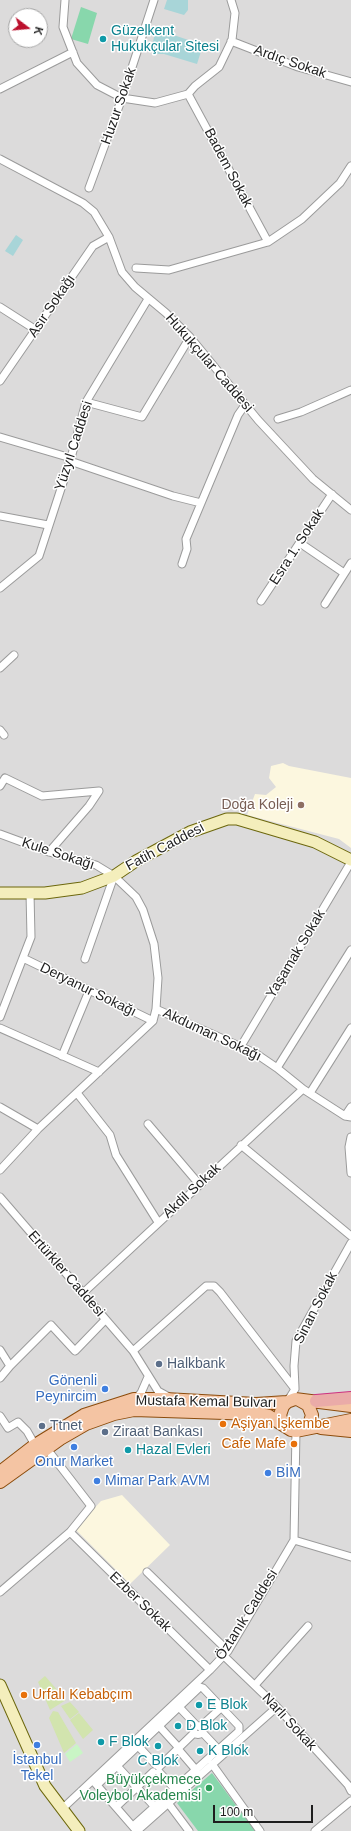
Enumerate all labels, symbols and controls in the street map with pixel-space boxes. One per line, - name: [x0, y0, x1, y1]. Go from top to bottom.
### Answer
- north arrow: [8, 8, 48, 48]
- place label: Güzelkent Hukukçular Sitesi: [111, 23, 219, 56]
- text: K: [32, 26, 45, 37]
- marker: Güzelkent Hukukçular Sitesi: [98, 34, 108, 44]
- street label: Ardıç Sokak: [252, 42, 328, 82]
- street label: Huzur Sokak: [98, 65, 140, 147]
- street label: Badem Sokak: [200, 126, 256, 210]
- street label: Asır Sokağı: [25, 271, 79, 341]
- street label: Hukukçular Caddesi: [162, 310, 256, 416]
- street label: Yüzyıl Caddesi: [52, 399, 96, 493]
- street label: Esra 1. Sokak: [266, 506, 328, 588]
- place label: Doğa Koleji: [221, 797, 293, 813]
- marker: Doğa Koleji: [296, 800, 306, 810]
- street label: Fatih Caddesi: [123, 819, 207, 875]
- street label: Kule Sokağı: [20, 834, 96, 874]
- street label: Yaşamak Sokak: [263, 907, 329, 1001]
- street label: Deryanur Sokağı: [37, 959, 139, 1021]
- street label: Akduman Sokağı: [160, 1005, 264, 1065]
- street label: Akdil Sokak: [160, 1160, 224, 1222]
- street label: Ertürkler Caddesi: [24, 1228, 108, 1320]
- street label: Sinan Sokak: [291, 1269, 341, 1347]
- place label: Halkbank: [167, 1356, 225, 1372]
- marker: Halkbank: [154, 1359, 164, 1369]
- place label: Gönenli Peynircim: [36, 1373, 97, 1406]
- marker: Gönenli Peynircim: [100, 1384, 110, 1394]
- street label: Mustafa Kemal Bulvarı: [135, 1392, 277, 1412]
- place label: Aşiyan İşkembe: [231, 1416, 330, 1432]
- place label: Ttnet: [50, 1418, 82, 1434]
- marker: Aşiyan İşkembe: [218, 1419, 228, 1429]
- marker: Ttnet: [37, 1421, 47, 1431]
- place label: Ziraat Bankası: [113, 1424, 203, 1440]
- marker: Ziraat Bankası: [100, 1427, 110, 1437]
- place label: Cafe Mafe: [221, 1436, 286, 1452]
- marker: Cafe Mafe: [289, 1439, 299, 1449]
- marker: Onur Market: [69, 1442, 79, 1452]
- place label: Hazal Evleri: [136, 1442, 211, 1458]
- marker: Hazal Evleri: [123, 1445, 133, 1455]
- place label: Onur Market: [35, 1454, 113, 1470]
- place label: BİM: [276, 1465, 301, 1481]
- marker: BİM: [263, 1468, 273, 1478]
- place label: Mimar Park AVM: [105, 1473, 210, 1489]
- marker: Mimar Park AVM: [92, 1476, 102, 1486]
- street label: Öztanık Caddesi: [212, 1567, 282, 1663]
- street label: Ezber Sokak: [106, 1568, 174, 1636]
- place label: Urfalı Kebabçım: [32, 1687, 132, 1703]
- marker: Urfalı Kebabçım: [19, 1690, 29, 1700]
- street label: Narlı Sokak: [258, 1690, 320, 1754]
- place label: E Blok: [207, 1697, 247, 1713]
- marker: E Blok: [194, 1700, 204, 1710]
- place label: D Blok: [186, 1718, 227, 1734]
- marker: D Blok: [173, 1721, 183, 1731]
- place label: F Blok: [109, 1734, 149, 1750]
- marker: F Blok: [96, 1737, 106, 1747]
- marker: İstanbul Tekel: [32, 1740, 42, 1750]
- marker: C Blok: [153, 1741, 163, 1751]
- place label: K Blok: [208, 1743, 248, 1759]
- marker: K Blok: [195, 1746, 205, 1756]
- place label: İstanbul Tekel: [12, 1752, 62, 1784]
- place label: C Blok: [137, 1753, 179, 1769]
- place label: Büyükçekmece Voleybol Akademisi: [80, 1772, 201, 1804]
- marker: Büyükçekmece Voleybol Akademisi: [204, 1783, 214, 1793]
- scale bar: [215, 1797, 315, 1823]
- text: 100 m: [220, 1805, 253, 1819]

